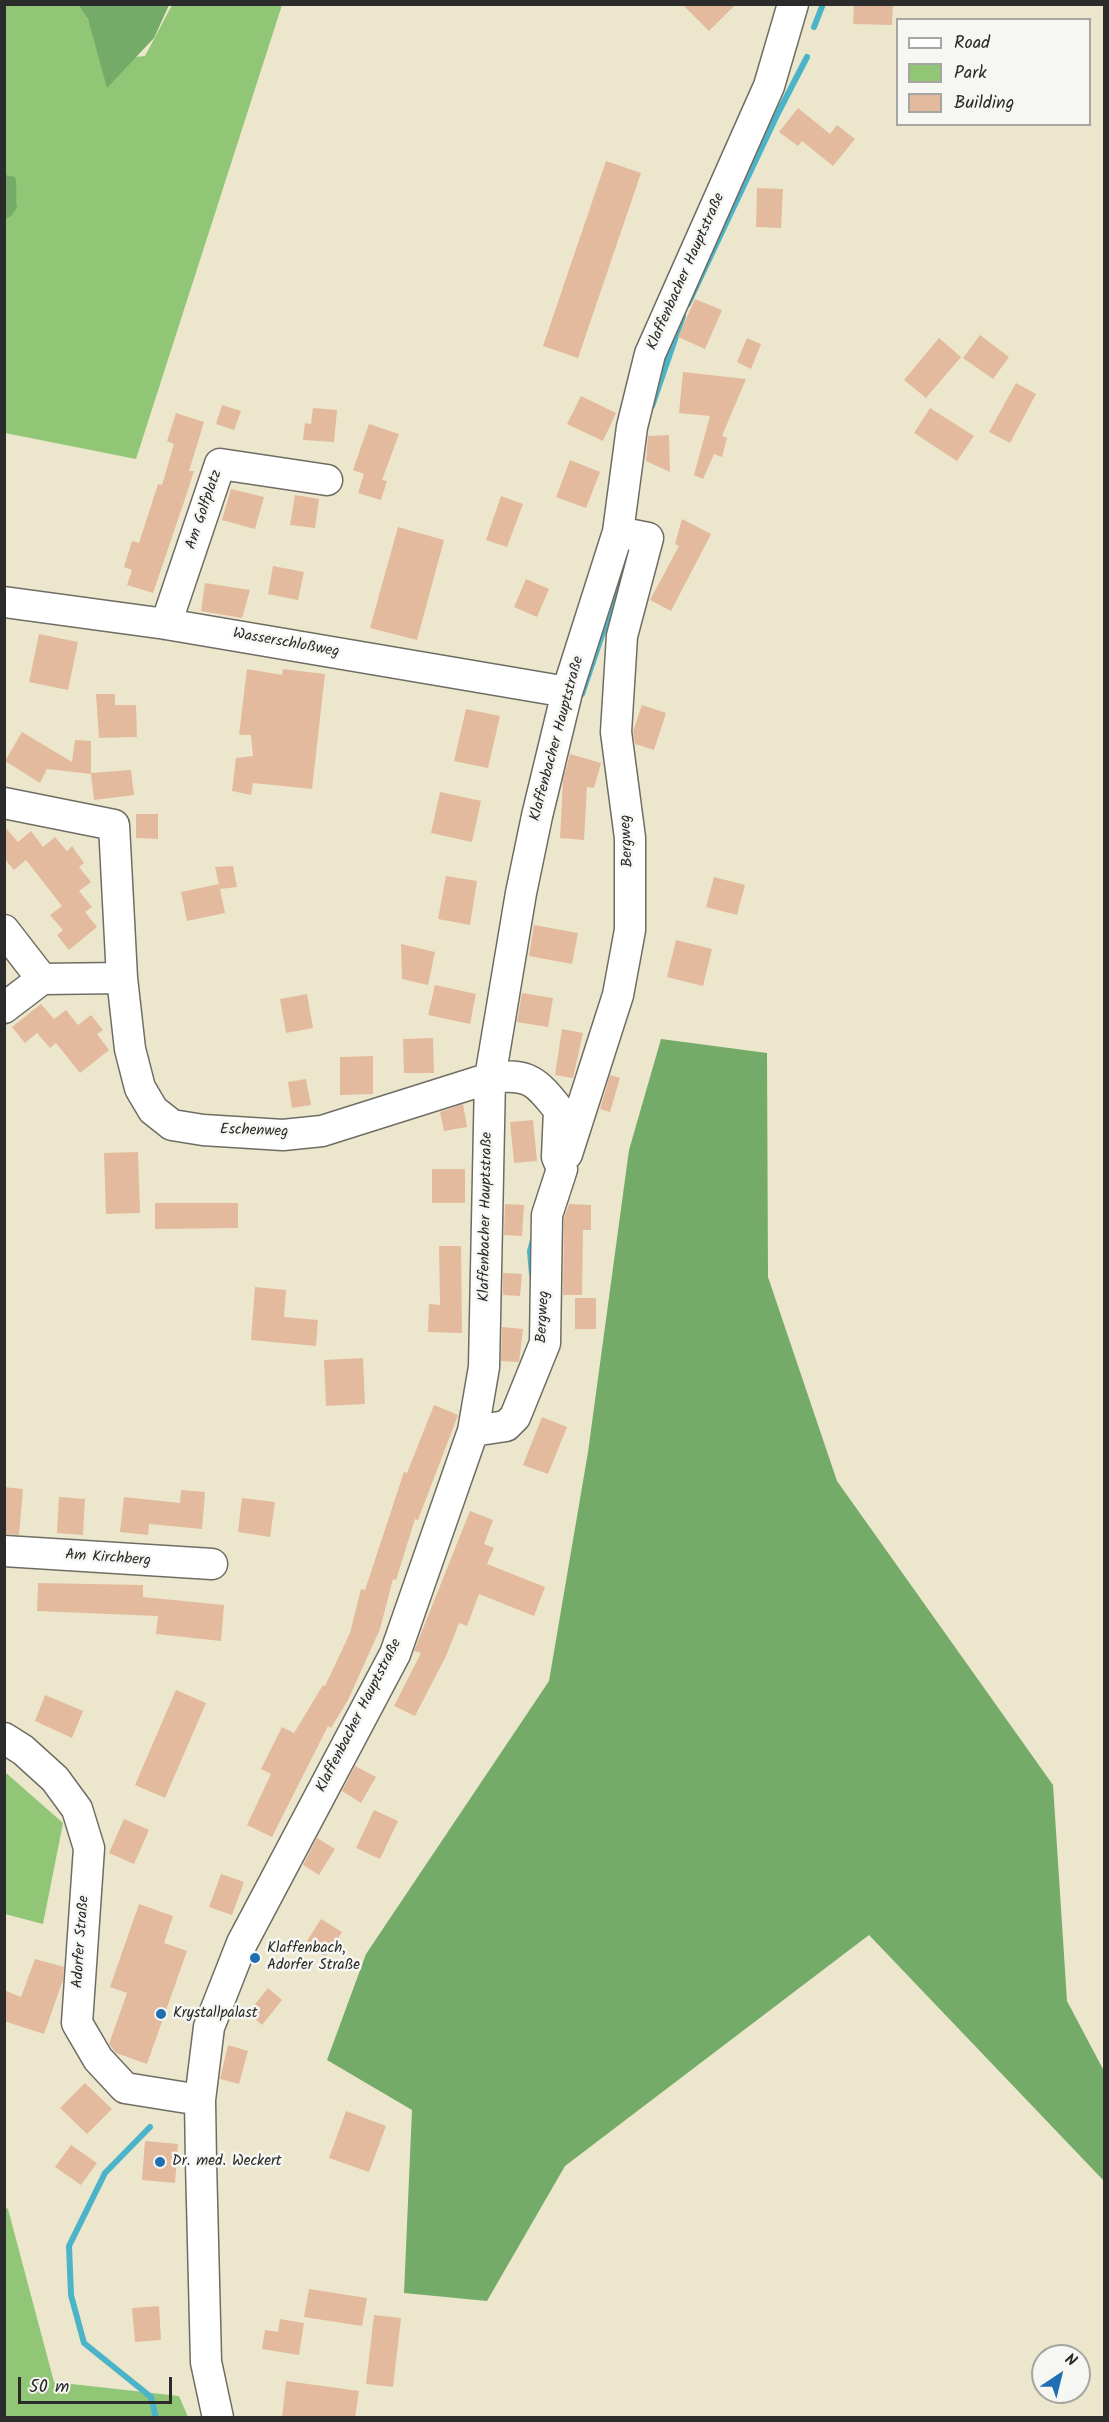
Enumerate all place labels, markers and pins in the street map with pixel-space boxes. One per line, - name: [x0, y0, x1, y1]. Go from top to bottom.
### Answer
- place label: Klaffenbach, Adorfer Straße: [267, 1940, 360, 1975]
- marker: Klaffenbach, Adorfer Straße: [248, 1951, 262, 1965]
- place label: Krystallpalast: [173, 2005, 258, 2023]
- marker: Krystallpalast: [154, 2007, 168, 2021]
- place label: Dr. med. Weckert: [172, 2153, 282, 2171]
- marker: Dr. med. Weckert: [153, 2155, 167, 2169]

